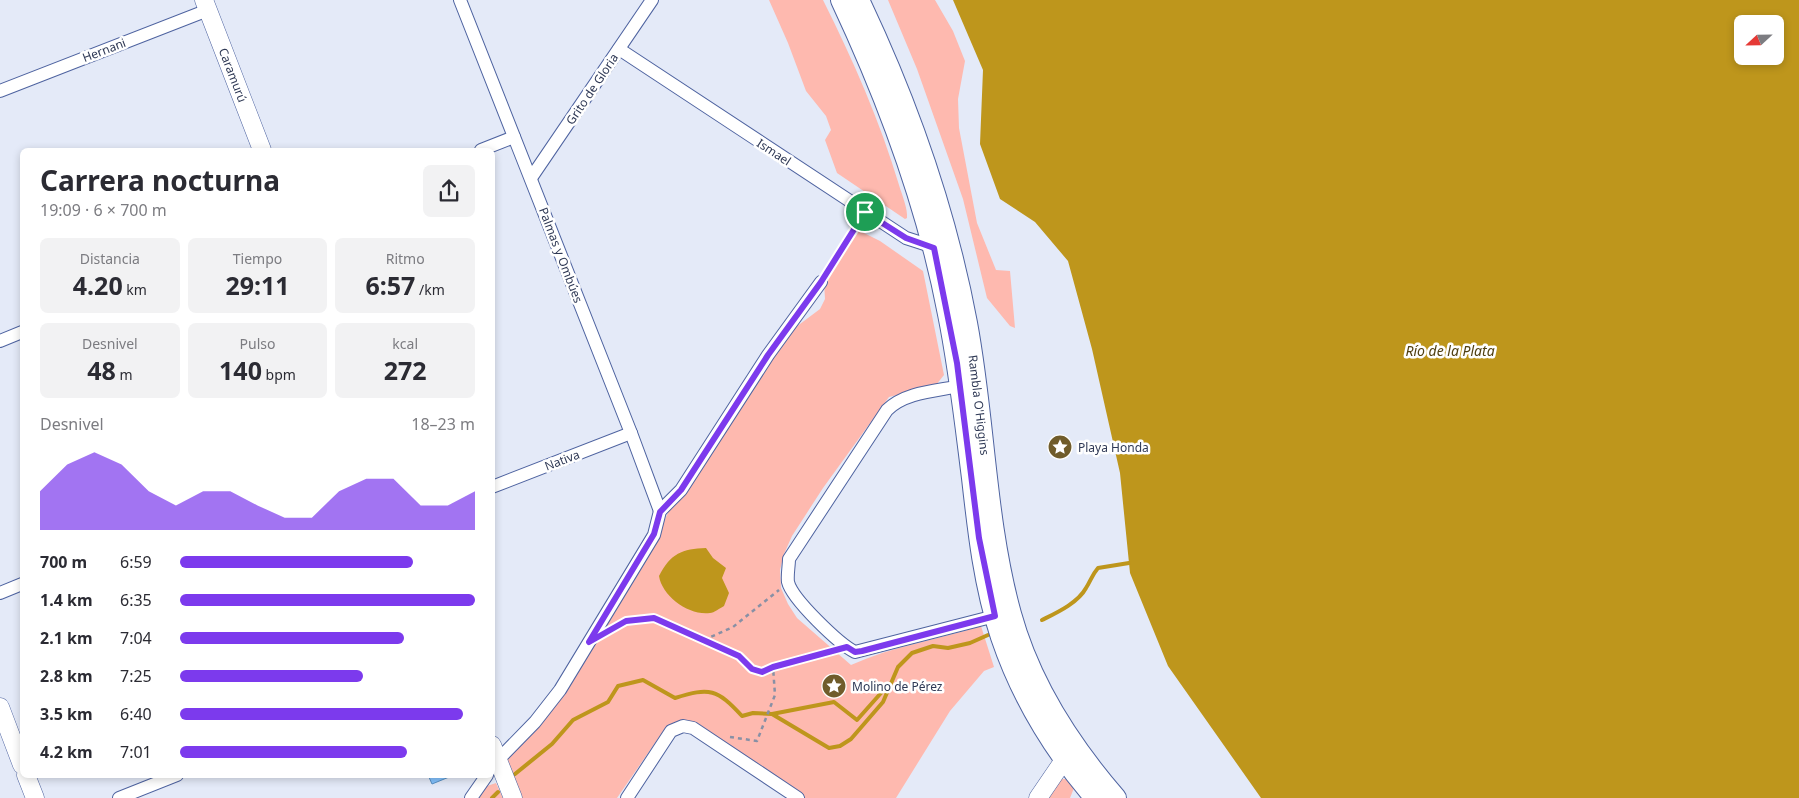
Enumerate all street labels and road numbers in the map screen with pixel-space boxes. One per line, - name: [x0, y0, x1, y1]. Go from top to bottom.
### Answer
- street label: Hernani: [80, 34, 128, 66]
- street label: Caramurú: [215, 45, 251, 105]
- street label: Grito de Gloria: [562, 50, 622, 128]
- street label: Ismael: [754, 135, 794, 169]
- street label: Palmas y Ombúes: [535, 205, 587, 305]
- street label: Rambla O'Higgins: [964, 354, 994, 456]
- street label: Nativa: [542, 446, 582, 474]

